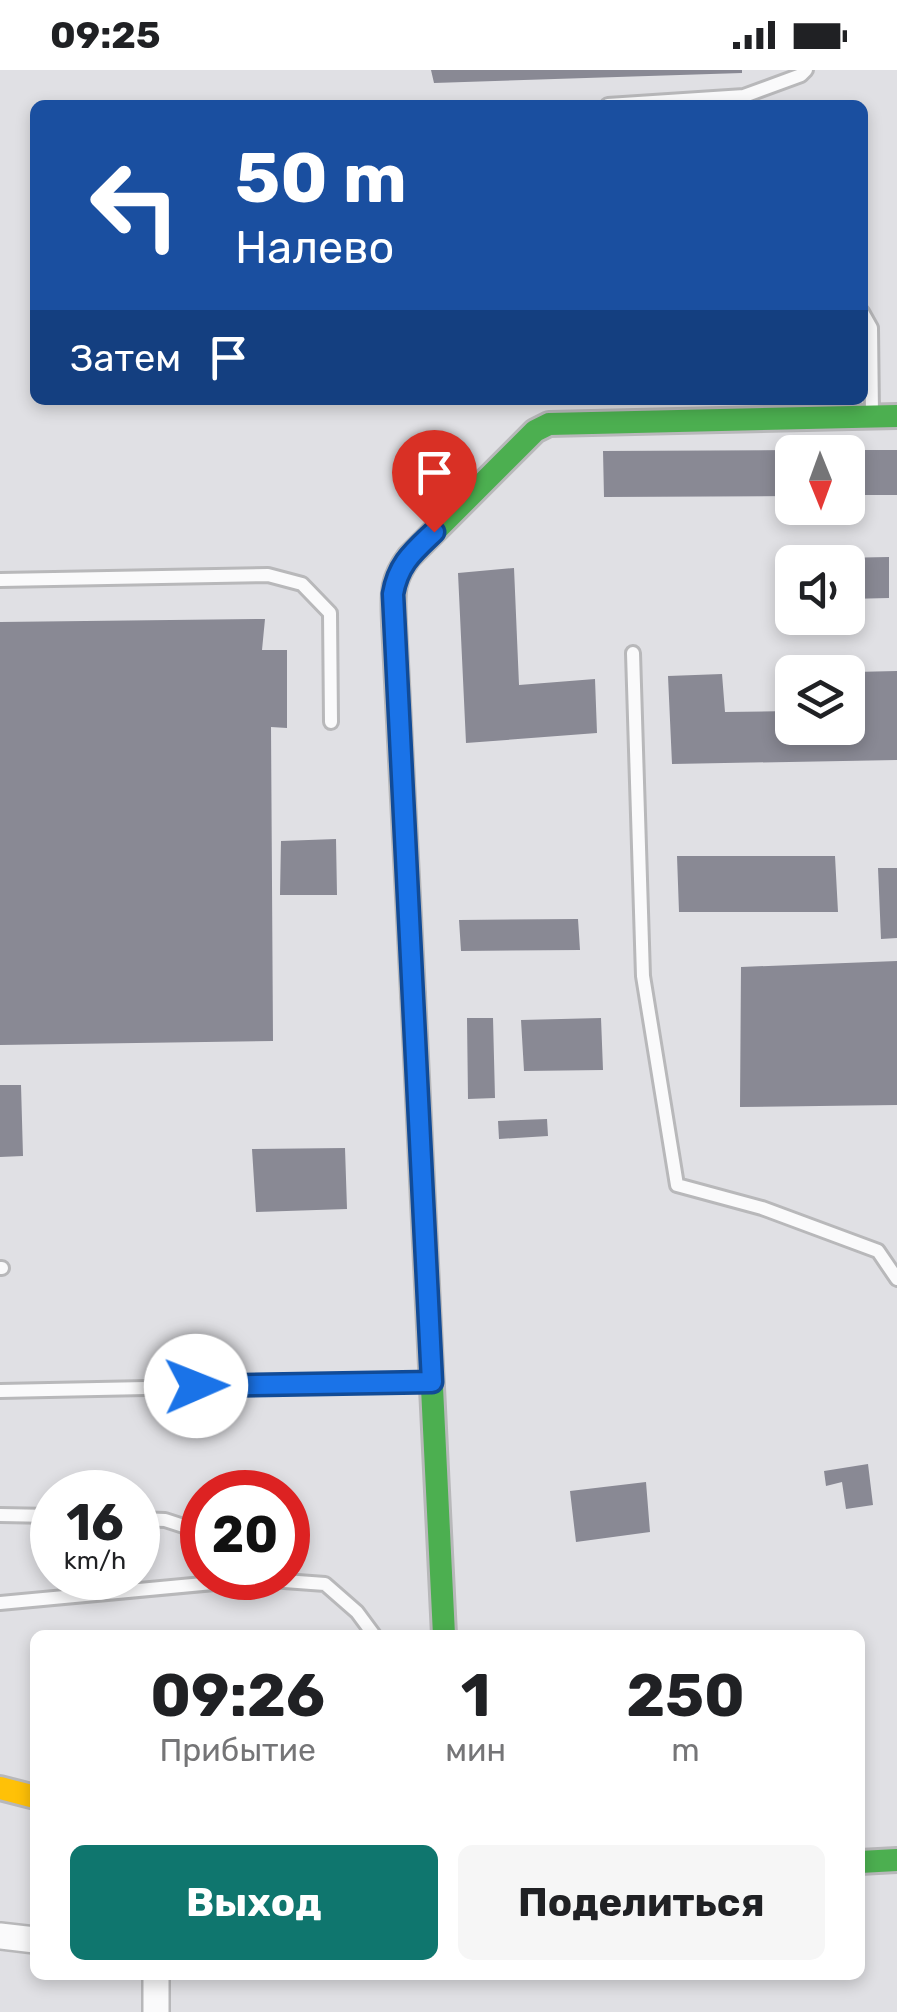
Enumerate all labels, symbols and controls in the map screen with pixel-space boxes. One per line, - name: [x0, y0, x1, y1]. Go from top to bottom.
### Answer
- text: 09:25: [50, 12, 161, 58]
- text: 50 m: [235, 137, 407, 220]
- icon: left: [70, 140, 200, 270]
- text: Налево: [235, 221, 394, 274]
- icon: arrive: [201, 330, 256, 385]
- text: Затем: [70, 335, 181, 381]
- pin: [392, 430, 477, 533]
- north arrow: [775, 435, 865, 525]
- map controls: [775, 435, 865, 745]
- icon: arrive: [407, 445, 462, 500]
- button: sound: [775, 545, 865, 635]
- button: layers: [775, 655, 865, 745]
- position arrow: [144, 1334, 248, 1438]
- speed limit sign: 20: [180, 1470, 310, 1600]
- text: 16: [66, 1493, 124, 1553]
- text: km/h: [64, 1546, 126, 1575]
- text: 09:26: [150, 1660, 325, 1731]
- text: 1: [461, 1660, 491, 1731]
- text: 250: [626, 1660, 745, 1731]
- text: Прибытие: [159, 1731, 316, 1769]
- text: мин: [445, 1731, 506, 1769]
- text: m: [671, 1731, 700, 1769]
- button: Выход: [70, 1845, 438, 1960]
- button: Поделиться: [458, 1845, 825, 1960]

